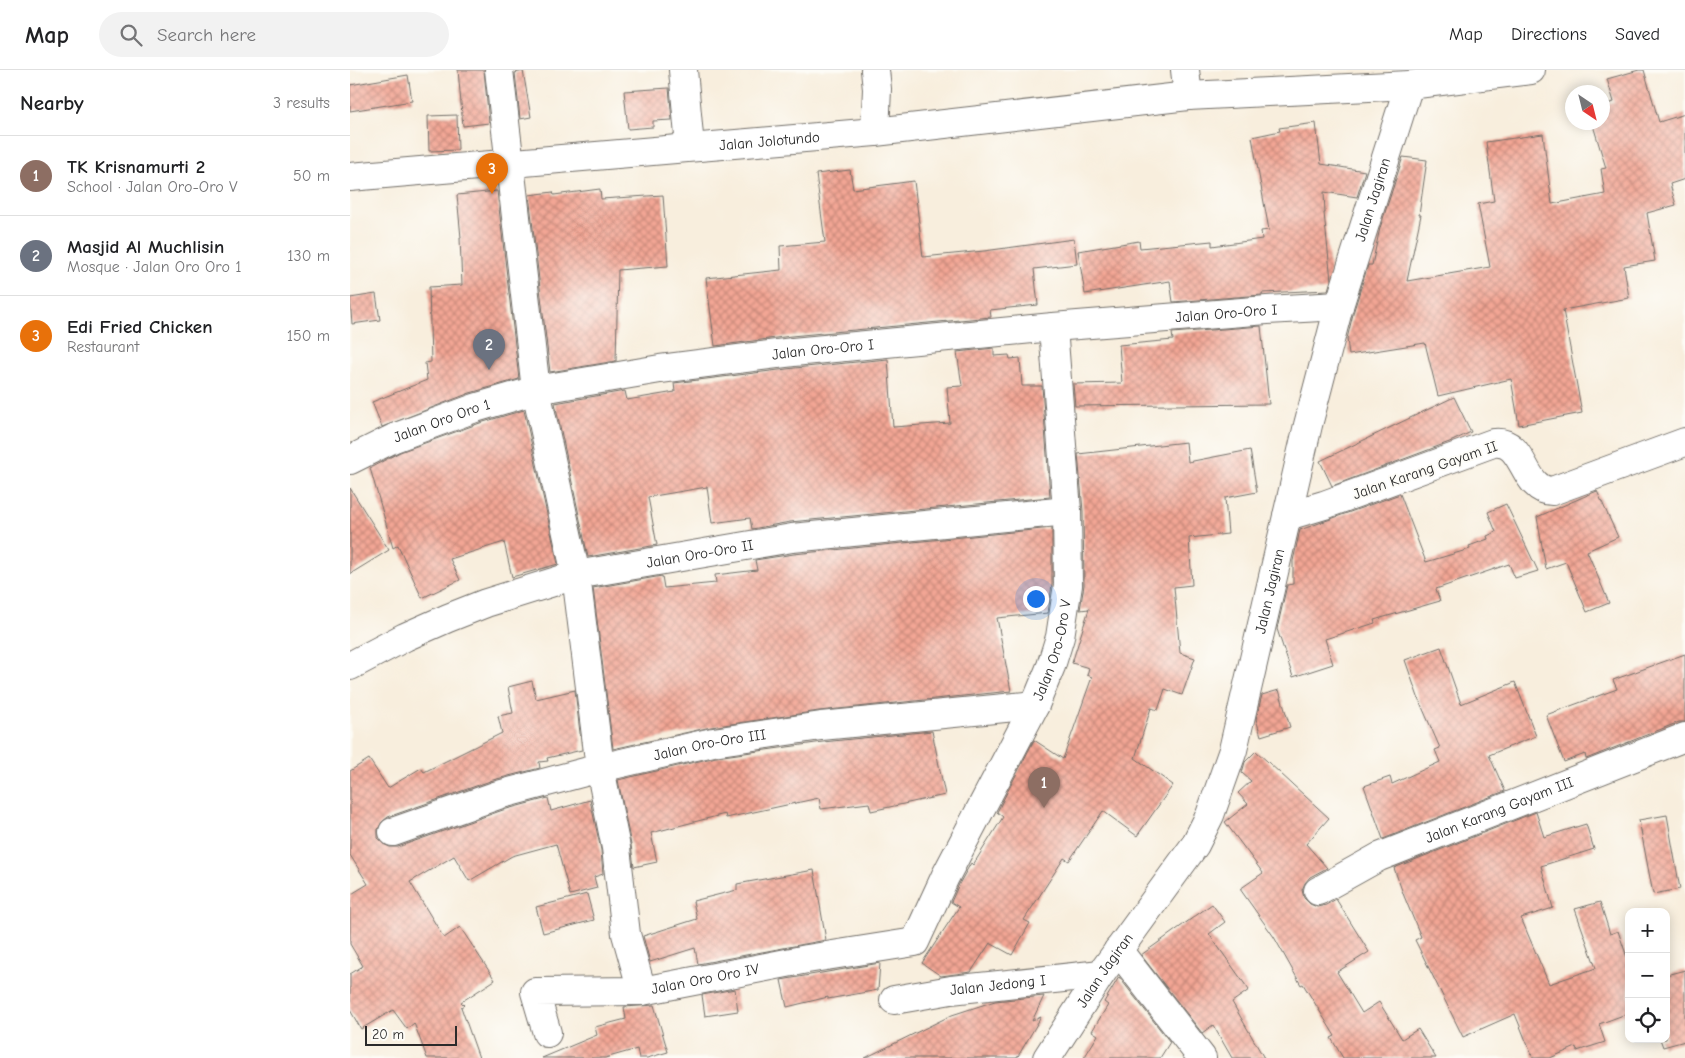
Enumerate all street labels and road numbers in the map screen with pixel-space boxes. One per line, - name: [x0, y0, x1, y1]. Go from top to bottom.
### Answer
- street label: Jalan Jolotundo: [718, 128, 821, 154]
- street label: Jalan Jagiran: [1351, 156, 1394, 244]
- street label: Jalan Oro-Oro I: [1174, 300, 1278, 326]
- street label: Jalan Oro-Oro I: [771, 335, 875, 364]
- street label: Jalan Oro Oro 1: [391, 395, 492, 446]
- street label: Jalan Karang Gayam II: [1350, 437, 1500, 503]
- street label: Jalan Oro-Oro II: [645, 536, 755, 572]
- street label: Jalan Jagiran: [1251, 547, 1288, 635]
- street label: Jalan Oro-Oro V: [1029, 598, 1075, 703]
- street label: Jalan Oro-Oro III: [652, 725, 767, 764]
- street label: Jalan Karang Gayam III: [1423, 773, 1576, 847]
- street label: Jalan Jagiran: [1073, 930, 1137, 1011]
- street label: Jalan Oro Oro IV: [650, 960, 761, 998]
- street label: Jalan Jedong I: [949, 971, 1047, 999]

